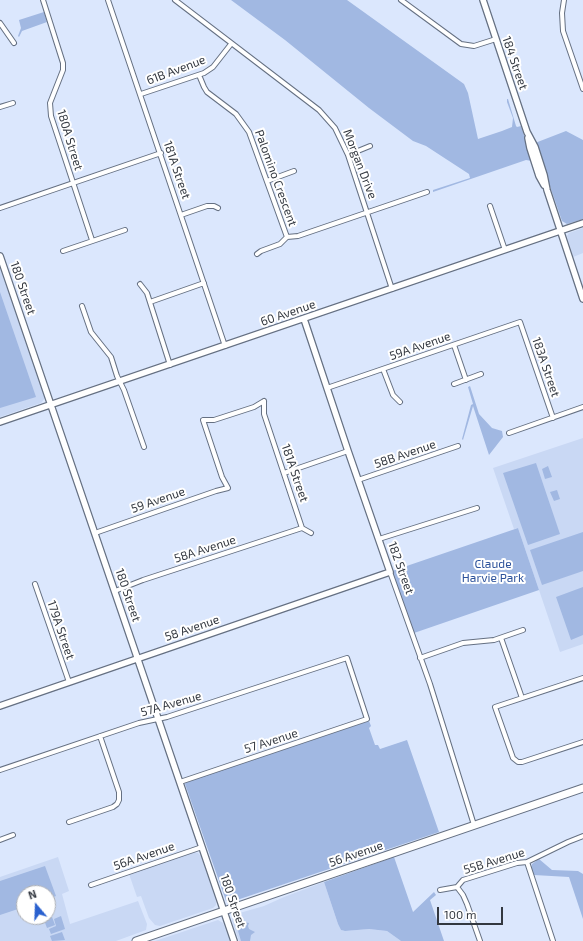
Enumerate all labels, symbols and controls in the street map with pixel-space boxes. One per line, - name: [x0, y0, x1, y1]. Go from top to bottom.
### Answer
- street label: 184 Street: [499, 34, 531, 92]
- street label: 61B Avenue: [144, 52, 208, 88]
- street label: 180A Street: [54, 108, 86, 172]
- street label: Morgan Drive: [340, 127, 380, 201]
- street label: Palomino Crescent: [252, 128, 300, 228]
- street label: 181A Street: [160, 139, 194, 201]
- street label: 180 Street: [7, 260, 39, 316]
- street label: 60 Avenue: [259, 297, 317, 329]
- street label: 59A Avenue: [388, 329, 452, 363]
- street label: 183A Street: [529, 335, 563, 399]
- street label: 58B Avenue: [372, 437, 438, 471]
- street label: 181A Street: [278, 442, 312, 504]
- street label: 59 Avenue: [129, 484, 187, 516]
- street label: 58A Avenue: [172, 532, 238, 566]
- street label: 182 Street: [385, 540, 417, 596]
- park label: Claude Harvie Park: [462, 557, 524, 585]
- street label: 180 Street: [112, 567, 144, 623]
- street label: 179A Street: [44, 599, 78, 661]
- street label: 58 Avenue: [163, 612, 221, 644]
- street label: 57A Avenue: [139, 688, 203, 720]
- street label: 57 Avenue: [242, 726, 300, 756]
- street label: 56 Avenue: [327, 838, 385, 870]
- street label: 56A Avenue: [112, 839, 176, 873]
- street label: 55B Avenue: [462, 845, 526, 877]
- street label: 180 Street: [217, 873, 249, 929]
- north arrow: [16, 885, 56, 925]
- text: N: [26, 887, 38, 902]
- scale bar: [439, 899, 505, 925]
- text: 100 m: [444, 907, 476, 921]

